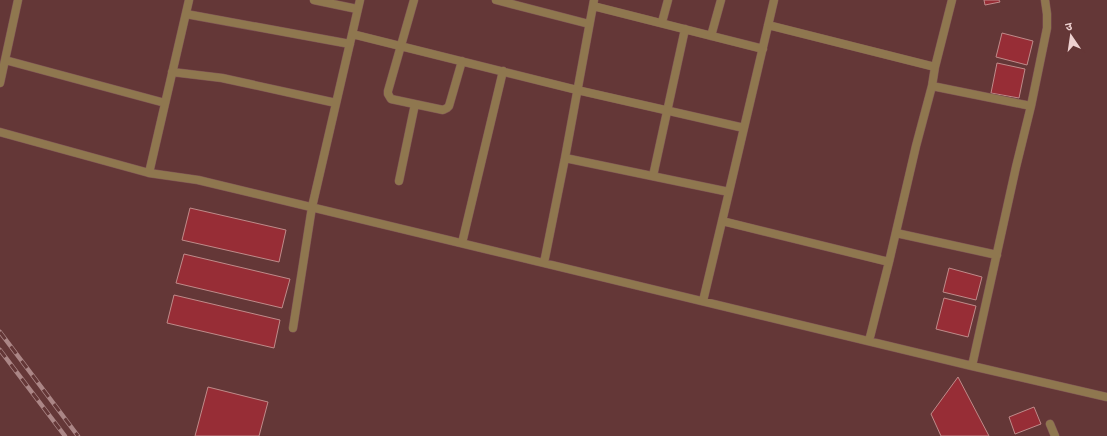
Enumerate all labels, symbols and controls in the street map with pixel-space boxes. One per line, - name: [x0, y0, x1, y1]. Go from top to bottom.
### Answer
- north arrow: [1051, 16, 1091, 56]
- text: उ: [1064, 20, 1074, 33]

